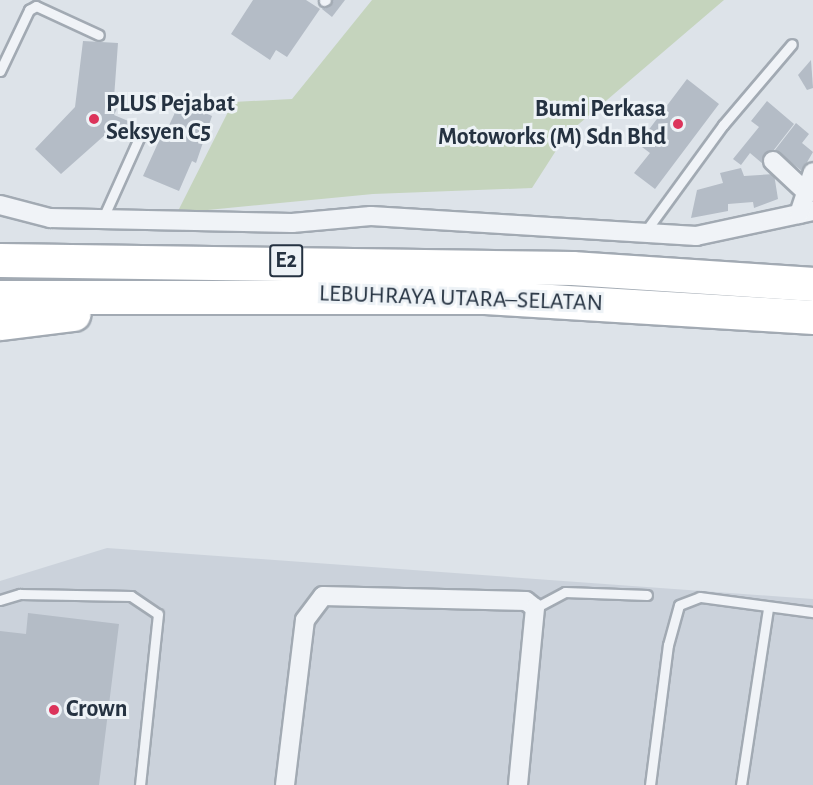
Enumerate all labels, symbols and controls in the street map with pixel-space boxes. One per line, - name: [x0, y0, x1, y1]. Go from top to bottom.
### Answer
- place label: PLUS Pejabat Seksyen C5: [106, 91, 235, 147]
- place label: Bumi Perkasa Motoworks (M) Sdn Bhd: [438, 96, 666, 152]
- marker: PLUS Pejabat Seksyen C5: [87, 112, 101, 126]
- marker: Bumi Perkasa Motoworks (M) Sdn Bhd: [671, 117, 685, 131]
- road number: E2: [268, 242, 304, 280]
- street label: LEBUHRAYA UTARA–SELATAN: [319, 280, 603, 318]
- place label: Crown: [66, 696, 127, 724]
- marker: Crown: [47, 703, 61, 717]

